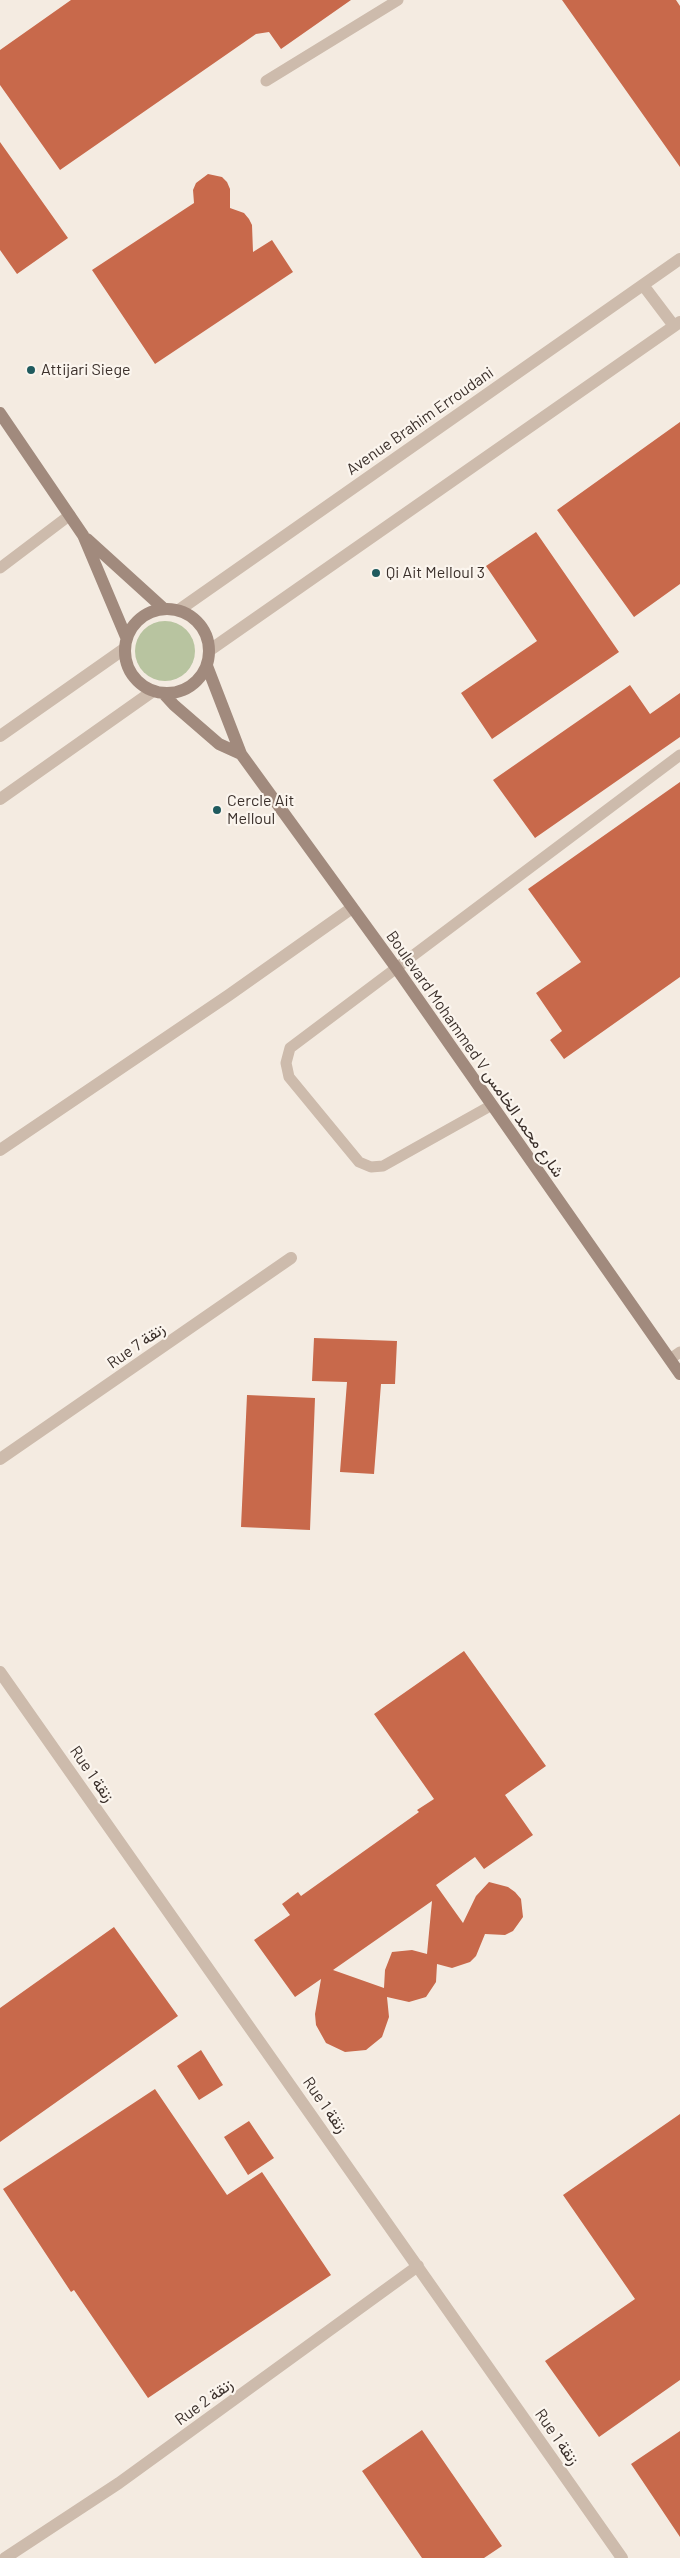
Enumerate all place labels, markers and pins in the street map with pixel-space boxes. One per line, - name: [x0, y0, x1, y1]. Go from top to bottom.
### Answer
- place label: Attijari Siege: [41, 360, 130, 380]
- marker: Attijari Siege: [25, 364, 37, 376]
- place label: Qi Ait Melloul 3: [386, 563, 485, 583]
- marker: Qi Ait Melloul 3: [370, 567, 382, 579]
- place label: Cercle Ait Melloul: [227, 791, 294, 829]
- marker: Cercle Ait Melloul: [211, 804, 223, 816]

